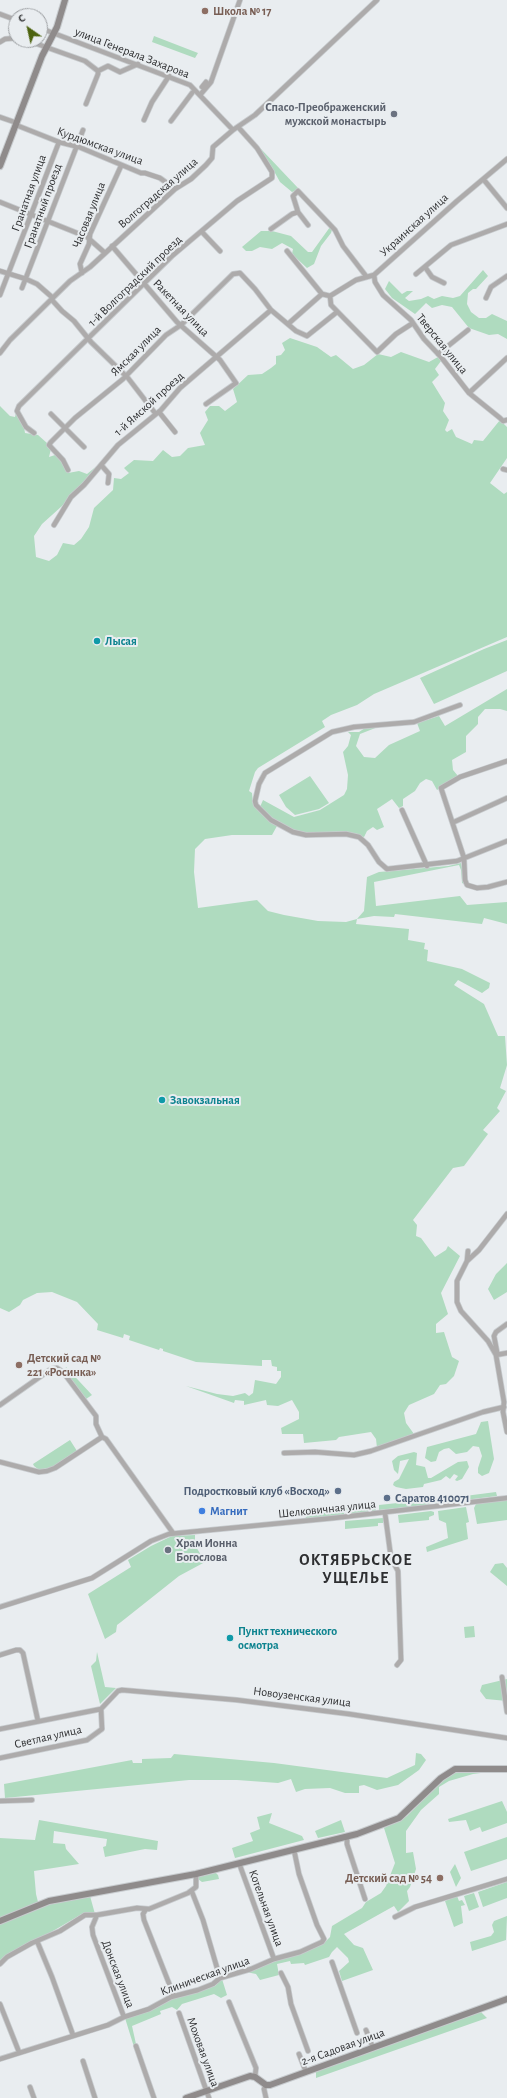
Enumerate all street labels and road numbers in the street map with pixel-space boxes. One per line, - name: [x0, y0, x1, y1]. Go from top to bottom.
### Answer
- street label: улица Генерала Захарова: [73, 24, 191, 82]
- street label: Курдюмская улица: [55, 124, 145, 168]
- street label: Гранатная улица: [8, 153, 50, 233]
- street label: Волгоградская улица: [115, 155, 201, 231]
- street label: Гранатный проезд: [21, 162, 65, 250]
- street label: Часовая улица: [69, 180, 109, 250]
- street label: Украинская улица: [377, 190, 451, 260]
- street label: 1-й Волгоградский проезд: [85, 233, 185, 329]
- street label: Ракетная улица: [150, 276, 212, 340]
- street label: Тверская улица: [413, 311, 471, 377]
- street label: Ямская улица: [108, 323, 164, 379]
- street label: 1-й Ямской проезд: [111, 369, 187, 439]
- street label: Шелковичная улица: [277, 1497, 377, 1521]
- street label: Новоузенская улица: [252, 1684, 352, 1710]
- street label: Светлая улица: [13, 1722, 83, 1752]
- street label: Котельная улица: [245, 1868, 287, 1948]
- street label: Донская улица: [98, 1938, 138, 2010]
- street label: Клиническая улица: [158, 1953, 252, 1999]
- street label: Моховая улица: [184, 2015, 222, 2089]
- street label: 2-я Садовая улица: [299, 2025, 387, 2069]

